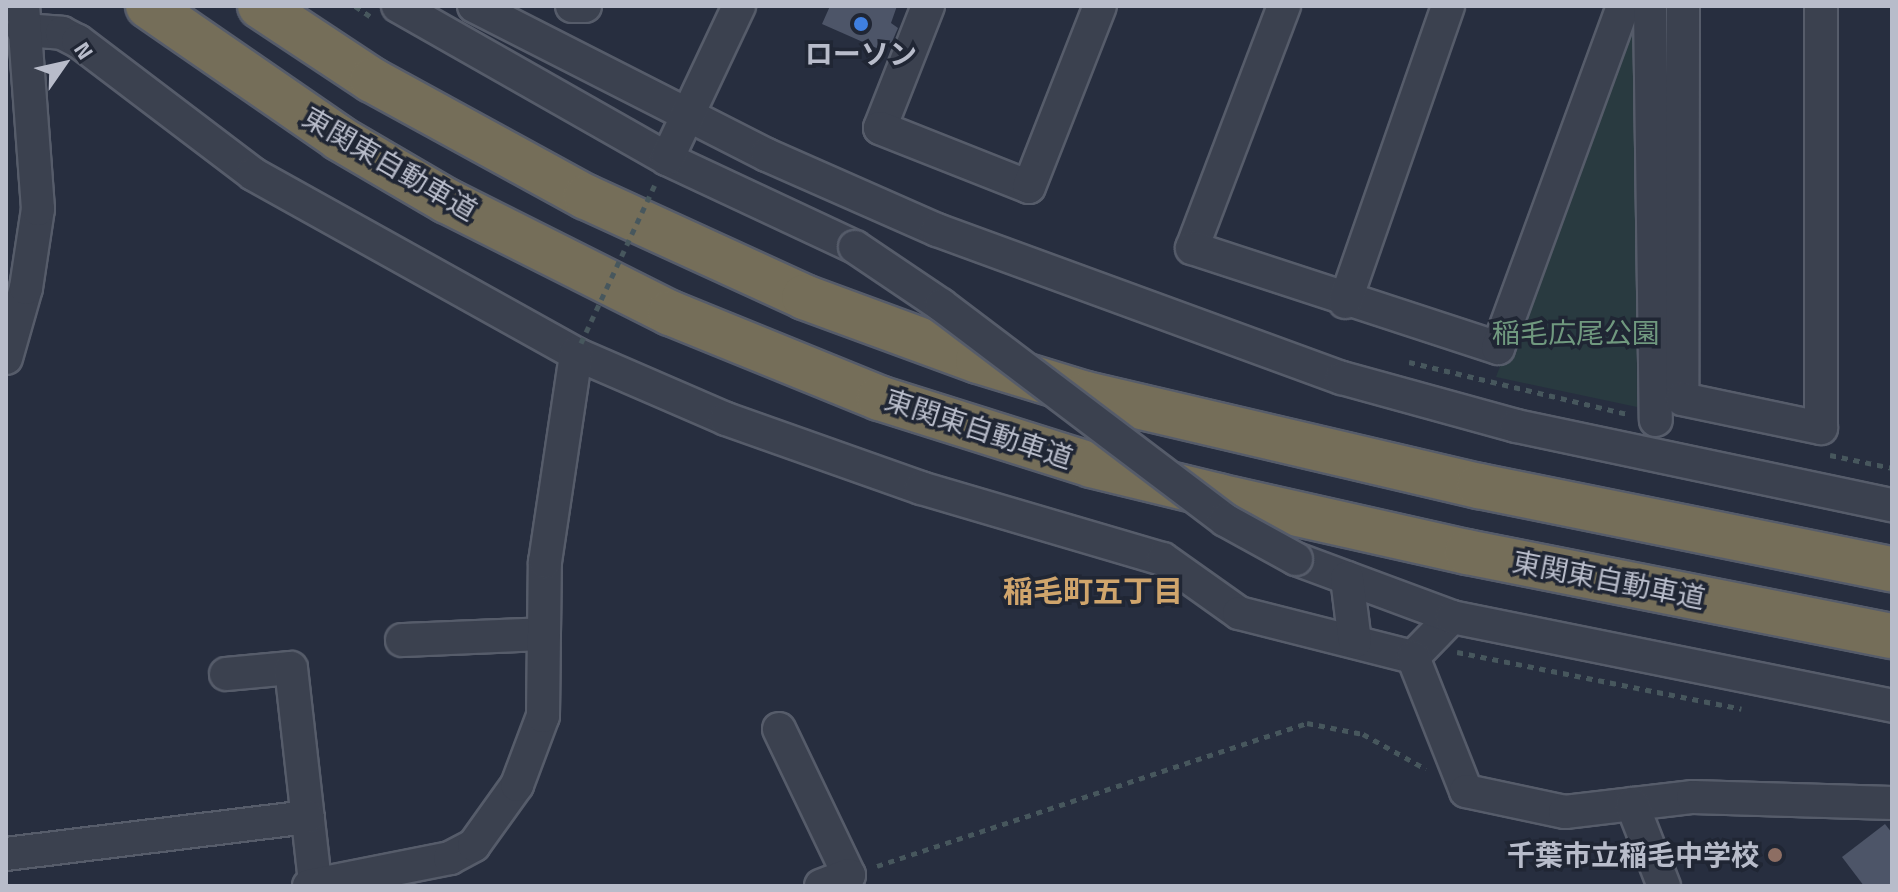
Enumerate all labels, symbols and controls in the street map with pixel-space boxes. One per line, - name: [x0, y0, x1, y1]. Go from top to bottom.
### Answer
- marker: ローソン: [852, 15, 870, 33]
- north arrow: [24, 24, 104, 104]
- text: N: [66, 35, 102, 66]
- place label: ローソン: [805, 37, 917, 71]
- street label: 東関東自動車道: [297, 100, 483, 228]
- park label: 稲毛広尾公園: [1492, 316, 1660, 350]
- street label: 東関東自動車道: [881, 383, 1077, 475]
- street label: 東関東自動車道: [1510, 545, 1708, 615]
- district label: 稲毛町五丁目: [1003, 573, 1183, 609]
- place label: 千葉市立稲毛中学校: [1507, 838, 1759, 872]
- marker: 千葉市立稲毛中学校: [1766, 846, 1784, 864]

